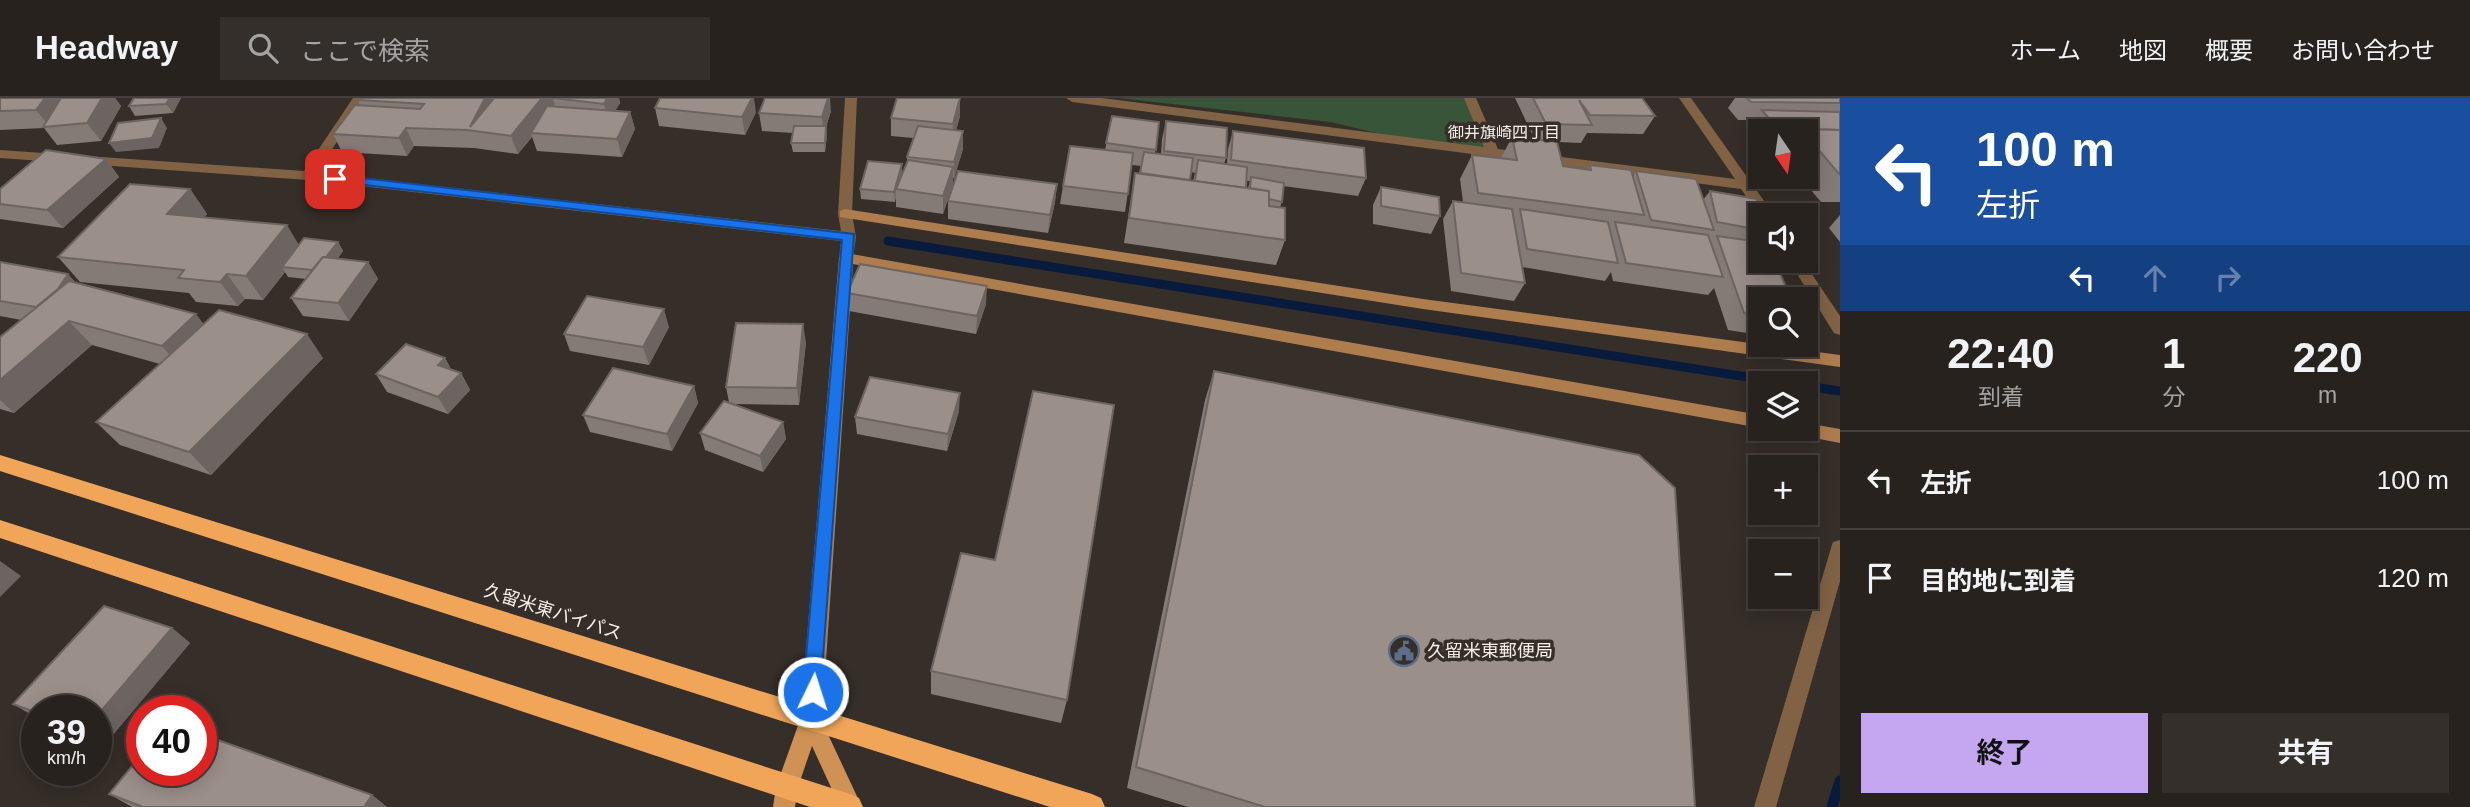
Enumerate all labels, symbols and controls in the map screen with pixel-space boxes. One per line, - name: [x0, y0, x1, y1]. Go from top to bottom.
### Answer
- search box: [220, 17, 710, 80]
- text: Headway: [35, 29, 178, 66]
- icon: search: [244, 29, 282, 67]
- text: ここで検索: [300, 36, 430, 66]
- text: ホーム: [2010, 37, 2081, 64]
- text: 地図: [2119, 37, 2167, 64]
- text: 概要: [2205, 37, 2253, 64]
- text: お問い合わせ: [2291, 37, 2435, 64]
- north arrow: [1748, 119, 1818, 189]
- map controls: [1748, 119, 1818, 609]
- text: 100 m: [1976, 122, 2115, 176]
- district label: 御井旗崎四丁目: [1448, 124, 1560, 141]
- icon: left: [1861, 126, 1952, 217]
- pin: [305, 149, 365, 209]
- icon: arrive: [316, 160, 354, 198]
- text: 左折: [1976, 187, 2040, 223]
- button: sound: [1748, 203, 1818, 273]
- icon: left: [2063, 259, 2101, 297]
- icon: ahead: [2136, 259, 2174, 297]
- icon: right: [2209, 259, 2247, 297]
- button: search: [1748, 287, 1818, 357]
- text: 22:40: [1947, 330, 2055, 377]
- text: 1: [2162, 330, 2185, 377]
- text: 220: [2293, 334, 2363, 381]
- button: layers: [1748, 371, 1818, 441]
- text: m: [2318, 382, 2337, 408]
- text: 到着: [1978, 384, 2024, 410]
- text: 分: [2162, 384, 2185, 410]
- button: +: [1748, 455, 1818, 525]
- icon: left: [1861, 461, 1899, 499]
- text: 100 m: [2377, 465, 2449, 495]
- text: 左折: [1920, 468, 1972, 498]
- button: −: [1748, 539, 1818, 609]
- icon: arrive: [1861, 559, 1899, 597]
- text: 120 m: [2377, 563, 2449, 593]
- text: 目的地に到着: [1920, 566, 2076, 596]
- street label: 久留米東バイパス: [482, 580, 624, 644]
- public building icon: 久留米東郵便局: [1387, 634, 1421, 668]
- place label: 久留米東郵便局: [1427, 641, 1553, 661]
- position arrow: [776, 655, 850, 729]
- speed limit sign: 40: [126, 695, 217, 786]
- text: 39: [47, 712, 86, 751]
- button: 終了: [1861, 713, 2148, 793]
- button: 共有: [2162, 713, 2449, 793]
- text: km/h: [47, 748, 86, 768]

